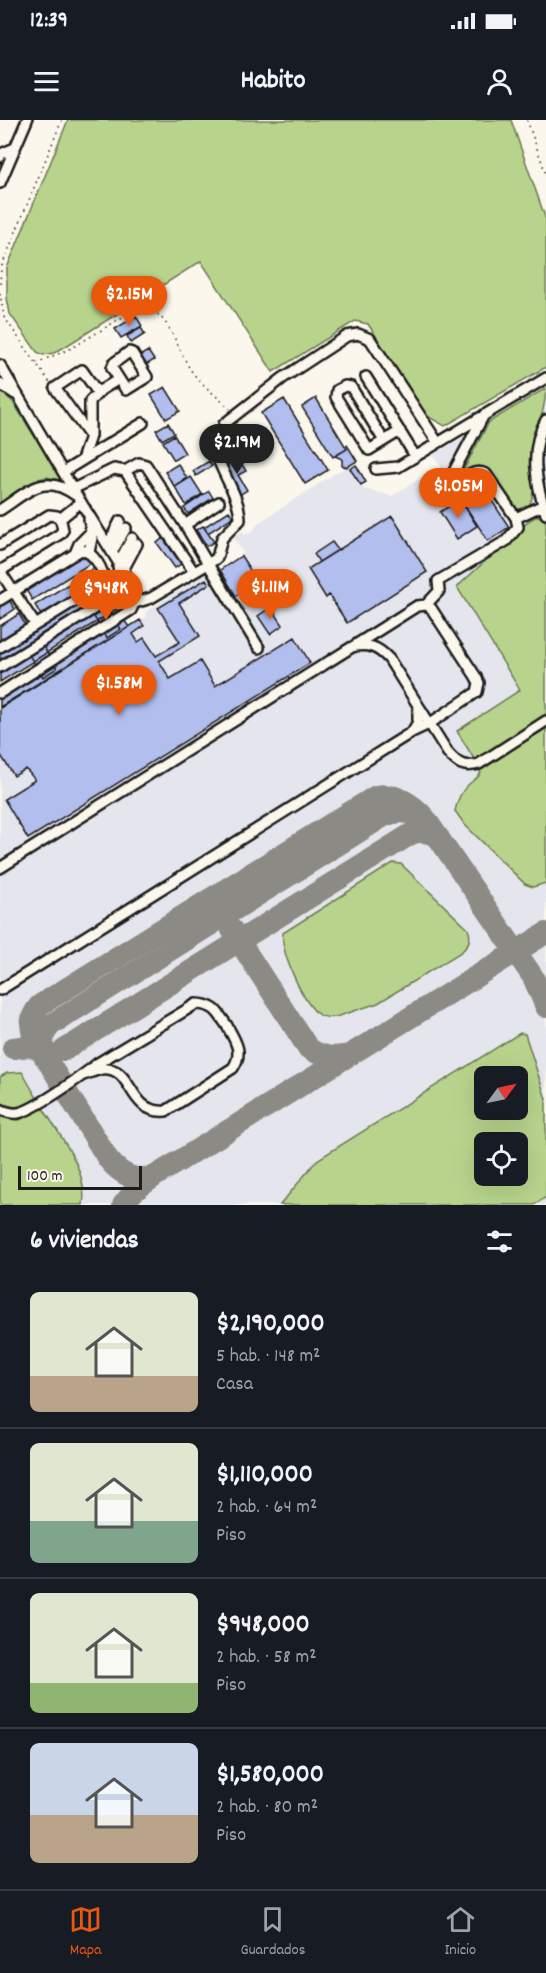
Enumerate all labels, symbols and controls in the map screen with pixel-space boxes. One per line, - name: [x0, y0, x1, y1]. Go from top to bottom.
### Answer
- text: 12:39: [30, 6, 68, 37]
- text: Habito: [240, 62, 306, 101]
- icon: menu: [30, 65, 63, 98]
- icon: person: [483, 65, 516, 98]
- pin: $2.15M: [80, 276, 178, 327]
- text: $2.15M: [105, 281, 153, 309]
- pin: $2.19M: [188, 424, 286, 475]
- text: $2.19M: [213, 429, 261, 457]
- pin: $1.05M: [409, 468, 507, 519]
- text: $1.05M: [433, 473, 483, 501]
- pin: $1.11M: [221, 569, 319, 620]
- pin: $948K: [64, 570, 148, 621]
- text: $1.11M: [251, 574, 289, 602]
- text: $948K: [84, 575, 128, 603]
- pin: $1.58M: [70, 665, 168, 716]
- text: $1.58M: [96, 670, 142, 698]
- north arrow: [474, 1066, 528, 1120]
- map controls: [474, 1066, 528, 1186]
- button: locate: [474, 1132, 528, 1186]
- scale bar: [18, 1163, 142, 1190]
- text: 100 m: [27, 1165, 63, 1188]
- text: 6 viviendas: [30, 1223, 139, 1260]
- icon: filters: [483, 1225, 516, 1258]
- text: $2,190,000: [216, 1306, 325, 1343]
- icon: home: [78, 1316, 150, 1388]
- text: 5 hab. · 148 m²: [216, 1343, 320, 1371]
- text: Casa: [216, 1371, 253, 1399]
- text: $1,110,000: [216, 1457, 313, 1494]
- icon: home: [78, 1467, 150, 1539]
- text: 2 hab. · 64 m²: [216, 1494, 317, 1522]
- text: Piso: [216, 1522, 246, 1550]
- text: $948,000: [216, 1607, 310, 1644]
- icon: home: [78, 1617, 150, 1689]
- text: 2 hab. · 58 m²: [216, 1644, 316, 1672]
- text: Piso: [216, 1672, 246, 1700]
- text: $1,580,000: [216, 1757, 324, 1794]
- icon: home: [78, 1767, 150, 1839]
- text: 2 hab. · 80 m²: [216, 1794, 318, 1822]
- text: Piso: [216, 1822, 246, 1850]
- tab: Mapa: [69, 1903, 102, 1962]
- tab: Guardados: [241, 1903, 305, 1962]
- tab: Inicio: [444, 1903, 477, 1962]

